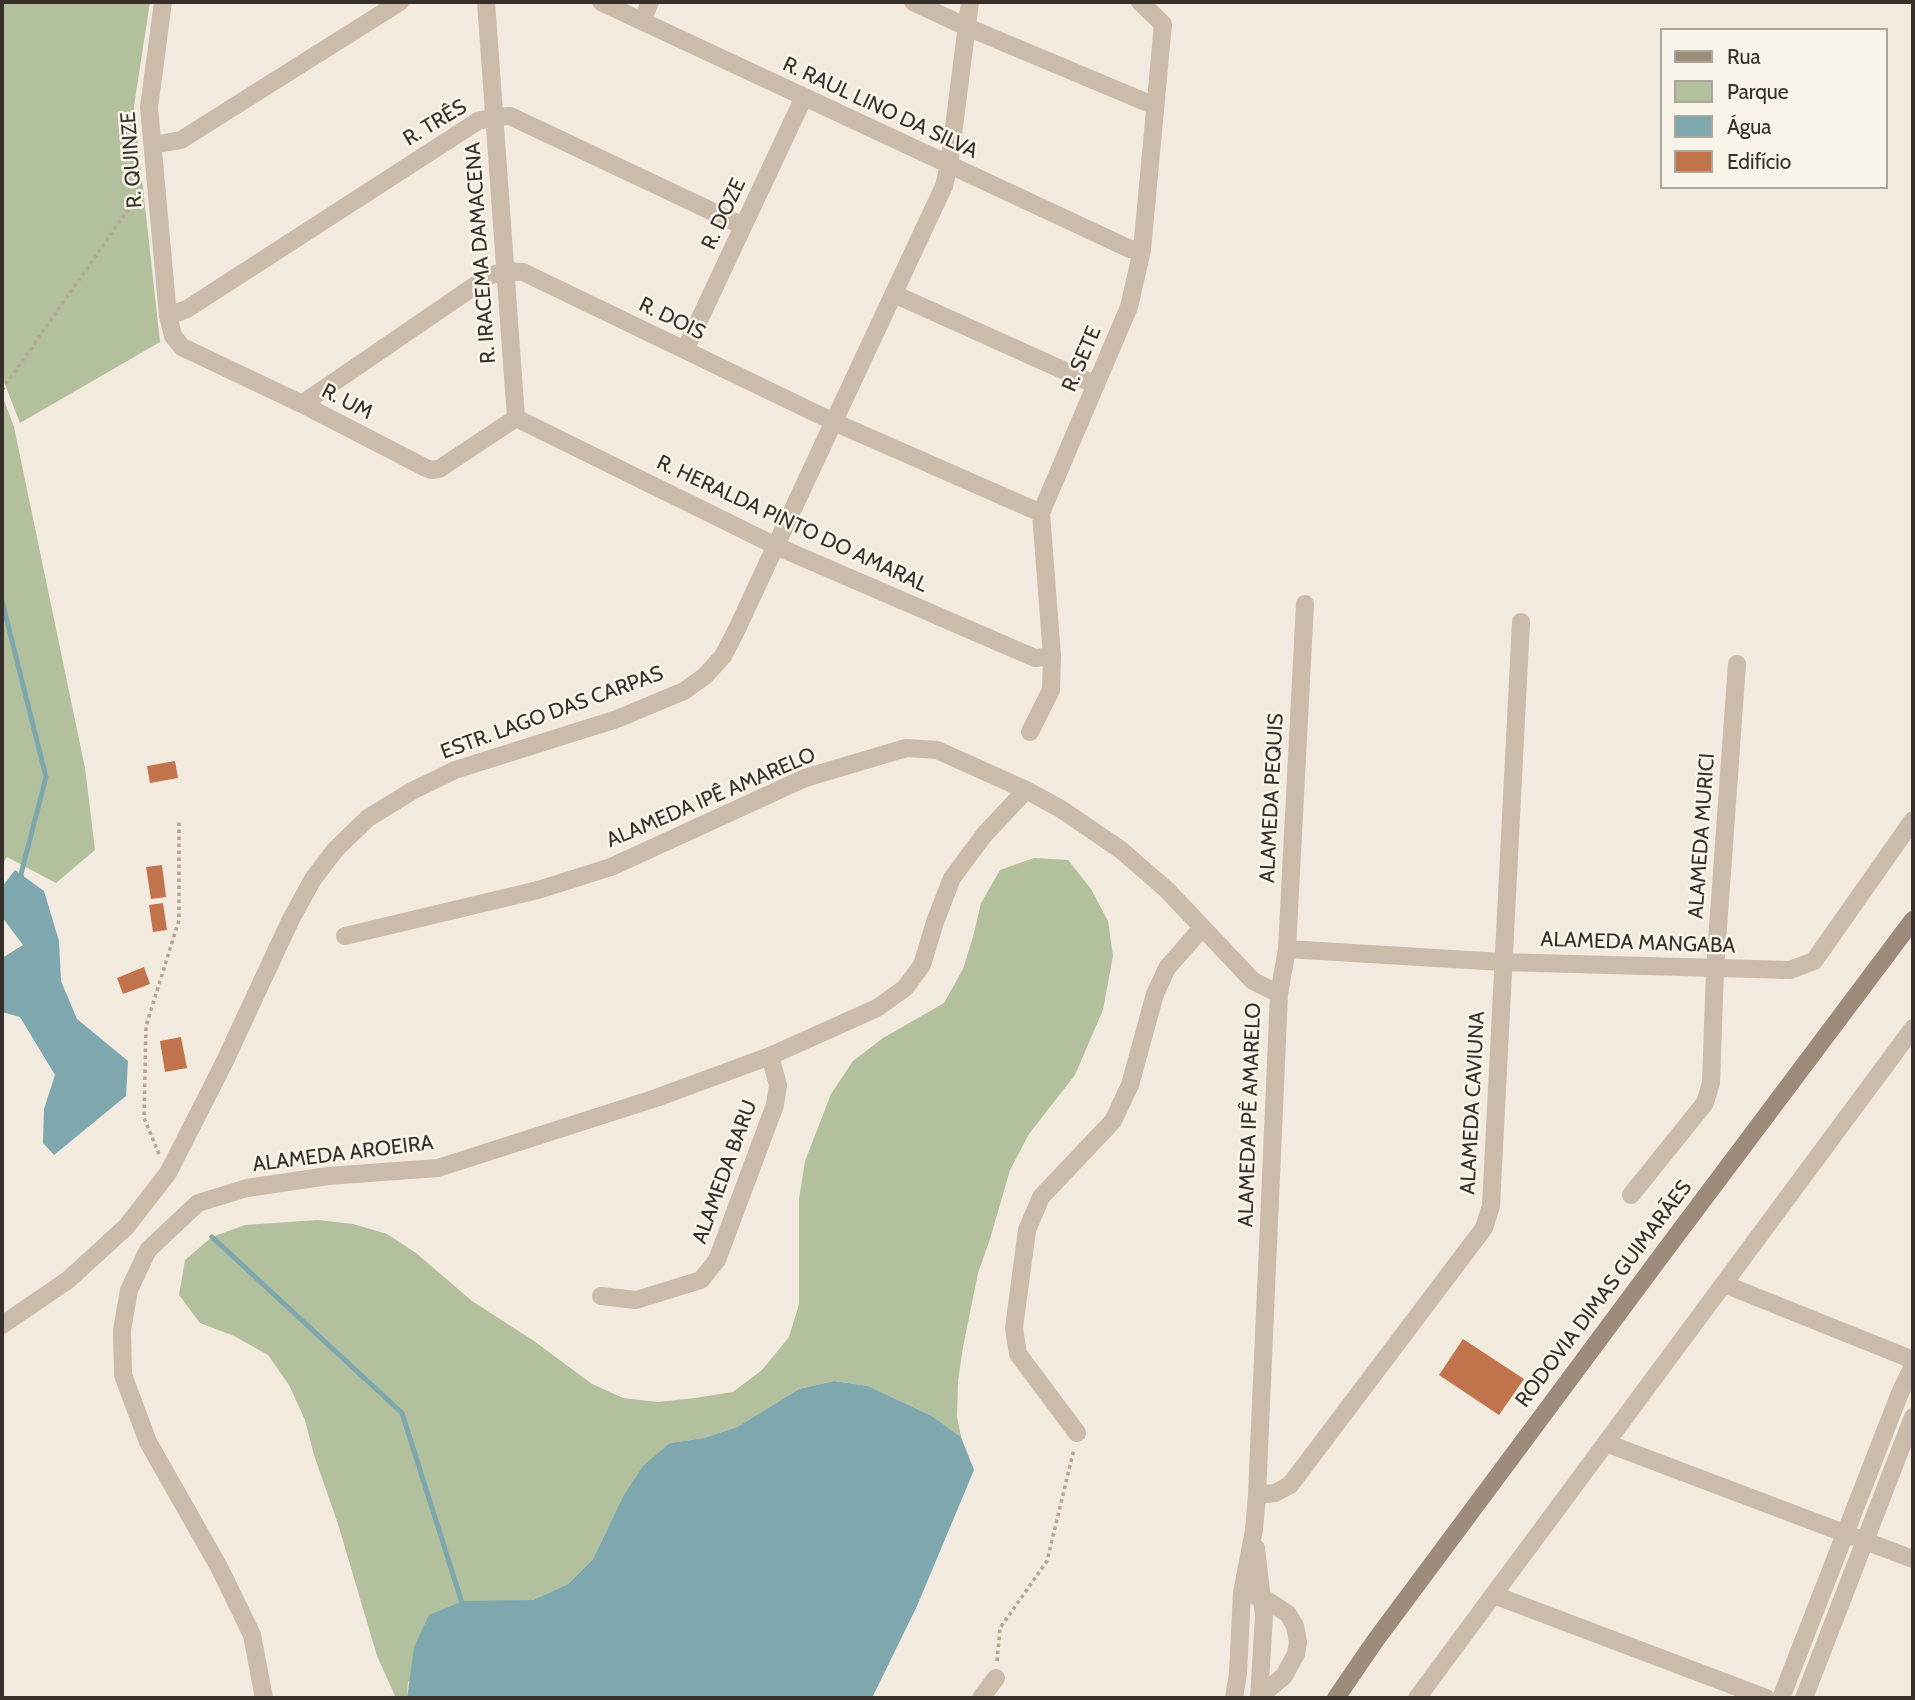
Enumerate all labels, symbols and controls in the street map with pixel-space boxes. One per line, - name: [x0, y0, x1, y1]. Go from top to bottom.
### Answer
- legend: [1660, 28, 1887, 189]
- text: Rua: [1727, 44, 1761, 69]
- street label: R. RAUL LINO DA SILVA: [778, 52, 982, 164]
- text: Parque: [1727, 79, 1789, 104]
- street label: R. TRÊS: [399, 94, 471, 152]
- street label: R. QUINZE: [116, 111, 148, 209]
- text: Água: [1727, 114, 1771, 139]
- street label: R. IRACEMA DAMACENA: [461, 142, 501, 364]
- text: Edifício: [1727, 149, 1791, 174]
- street label: R. DOZE: [697, 174, 751, 254]
- street label: R. DOIS: [635, 292, 709, 346]
- street label: R. SETE: [1057, 323, 1107, 395]
- street label: R. UM: [317, 379, 377, 425]
- street label: R. HERALDA PINTO DO AMARAL: [653, 450, 931, 598]
- street label: ESTR. LAGO DAS CARPAS: [437, 661, 667, 765]
- street label: ALAMEDA PEQUIS: [1255, 712, 1289, 884]
- street label: ALAMEDA IPÊ AMARELO: [603, 742, 819, 854]
- street label: ALAMEDA MURICI: [1684, 752, 1720, 920]
- street label: ALAMEDA MANGABA: [1540, 927, 1736, 959]
- street label: ALAMEDA IPÊ AMARELO: [1233, 1002, 1267, 1228]
- street label: ALAMEDA CAVIUNA: [1456, 1011, 1490, 1195]
- street label: ALAMEDA BARU: [687, 1097, 763, 1247]
- street label: ALAMEDA AROEIRA: [251, 1130, 435, 1178]
- street label: RODOVIA DIMAS GUIMARÃES: [1510, 1176, 1698, 1412]

